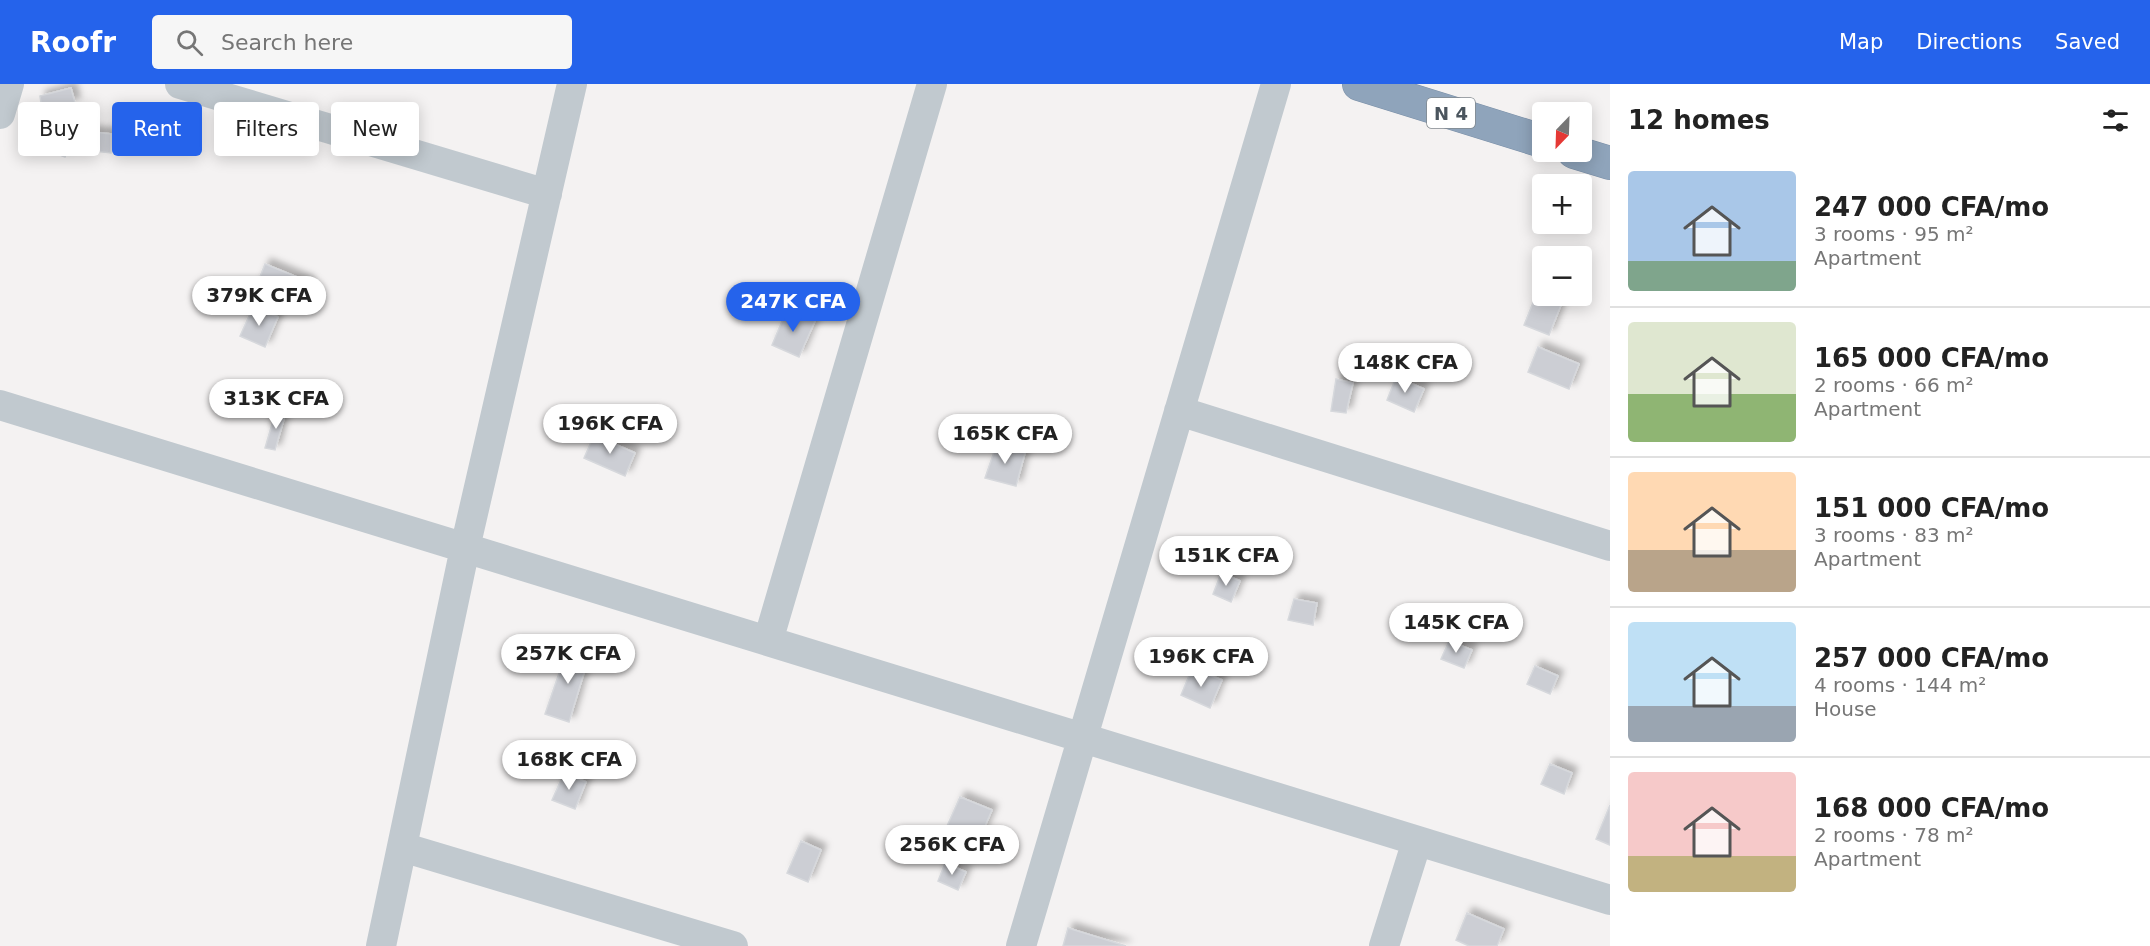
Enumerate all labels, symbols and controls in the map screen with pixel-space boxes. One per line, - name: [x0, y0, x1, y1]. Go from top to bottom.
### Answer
- search box: [152, 15, 572, 69]
- text: Roofr: [30, 26, 116, 59]
- icon: search: [173, 26, 206, 59]
- text: Search here: [221, 30, 353, 55]
- text: Map: [1839, 30, 1883, 54]
- text: Directions: [1916, 30, 2022, 54]
- text: Saved: [2055, 30, 2120, 54]
- road number: N 4: [1427, 98, 1475, 128]
- chip: Buy: [18, 102, 100, 156]
- chip: Rent: [112, 102, 202, 156]
- chip: Filters: [214, 102, 319, 156]
- chip: New: [331, 102, 419, 156]
- north arrow: [1532, 102, 1592, 162]
- map controls: [1532, 102, 1592, 306]
- icon: filters: [2099, 104, 2132, 137]
- text: 12 homes: [1628, 105, 1770, 135]
- button: +: [1532, 174, 1592, 234]
- text: 247 000 CFA/mo: [1814, 192, 2049, 222]
- icon: home: [1676, 195, 1748, 267]
- text: 3 rooms · 95 m²: [1814, 222, 1974, 246]
- button: −: [1532, 246, 1592, 306]
- text: Apartment: [1814, 246, 1921, 270]
- pin: 379K CFA: [197, 276, 321, 327]
- pin: 247K CFA: [731, 282, 855, 333]
- text: 379K CFA: [206, 283, 312, 307]
- text: 247K CFA: [740, 289, 846, 313]
- pin: 148K CFA: [1343, 343, 1467, 394]
- text: 165 000 CFA/mo: [1814, 343, 2049, 373]
- icon: home: [1676, 346, 1748, 418]
- text: 148K CFA: [1352, 350, 1458, 374]
- text: 2 rooms · 66 m²: [1814, 373, 1974, 397]
- pin: 313K CFA: [214, 379, 338, 430]
- text: 313K CFA: [223, 386, 329, 410]
- text: Apartment: [1814, 397, 1921, 421]
- pin: 196K CFA: [548, 404, 672, 455]
- text: 196K CFA: [557, 411, 663, 435]
- pin: 165K CFA: [943, 414, 1067, 465]
- text: 165K CFA: [952, 421, 1058, 445]
- text: 151 000 CFA/mo: [1814, 493, 2049, 523]
- icon: home: [1676, 496, 1748, 568]
- text: 3 rooms · 83 m²: [1814, 523, 1974, 547]
- pin: 151K CFA: [1164, 536, 1288, 587]
- text: 151K CFA: [1173, 543, 1279, 567]
- text: Apartment: [1814, 547, 1921, 571]
- pin: 145K CFA: [1394, 603, 1518, 654]
- text: 145K CFA: [1403, 610, 1509, 634]
- pin: 257K CFA: [506, 634, 630, 685]
- pin: 196K CFA: [1139, 637, 1263, 688]
- text: 257K CFA: [515, 641, 621, 665]
- text: 257 000 CFA/mo: [1814, 643, 2049, 673]
- text: 196K CFA: [1148, 644, 1254, 668]
- icon: home: [1676, 646, 1748, 718]
- text: 4 rooms · 144 m²: [1814, 673, 1986, 697]
- text: House: [1814, 697, 1877, 721]
- pin: 168K CFA: [507, 740, 631, 791]
- text: 168K CFA: [516, 747, 622, 771]
- text: 168 000 CFA/mo: [1814, 793, 2049, 823]
- icon: home: [1676, 796, 1748, 868]
- text: 2 rooms · 78 m²: [1814, 823, 1974, 847]
- pin: 256K CFA: [890, 825, 1014, 876]
- text: 256K CFA: [899, 832, 1005, 856]
- text: Apartment: [1814, 847, 1921, 871]

